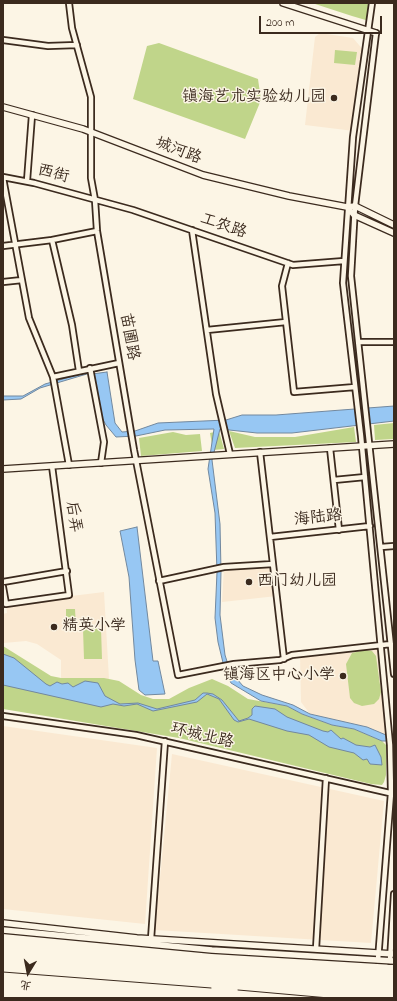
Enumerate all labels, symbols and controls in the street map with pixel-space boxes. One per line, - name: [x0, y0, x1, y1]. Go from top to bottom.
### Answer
- scale bar: [261, 8, 384, 34]
- text: 200 m: [266, 14, 295, 32]
- place label: 镇海艺术实验幼儿园: [182, 88, 326, 108]
- marker: 镇海艺术实验幼儿园: [329, 93, 339, 103]
- street label: 城河路: [152, 134, 204, 170]
- street label: 西街: [35, 162, 71, 188]
- street label: 工农路: [197, 210, 249, 244]
- street label: 苗圃路: [114, 312, 142, 362]
- street label: 后弄: [60, 500, 84, 534]
- street label: 海陆路: [293, 507, 343, 531]
- place label: 西门幼儿园: [257, 572, 337, 592]
- marker: 西门幼儿园: [244, 577, 254, 587]
- place label: 精英小学: [62, 617, 126, 637]
- marker: 精英小学: [49, 622, 59, 632]
- place label: 镇海区中心小学: [223, 666, 335, 686]
- marker: 镇海区中心小学: [338, 671, 348, 681]
- street label: 环城北路: [169, 720, 235, 754]
- north arrow: [8, 953, 48, 993]
- text: 北: [19, 976, 33, 994]

